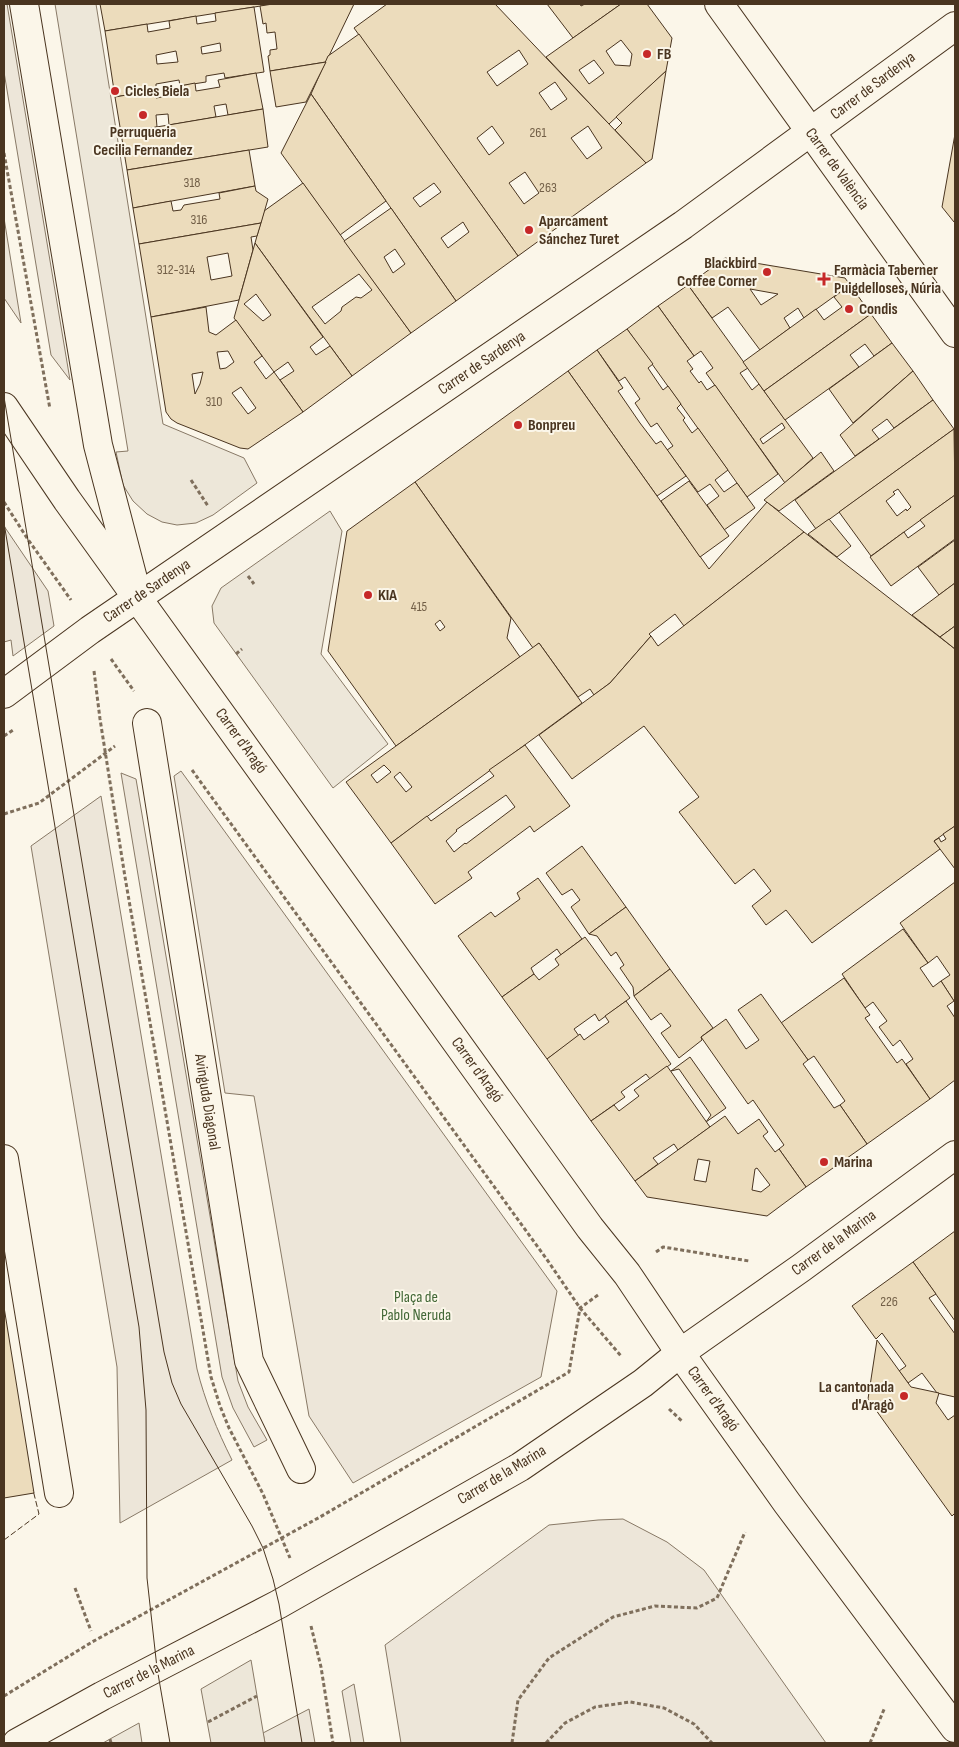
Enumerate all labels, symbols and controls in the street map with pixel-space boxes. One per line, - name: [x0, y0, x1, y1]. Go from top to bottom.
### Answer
- place label: FB: [657, 45, 672, 64]
- marker: FB: [641, 48, 653, 60]
- street label: Carrer de Sardenya: [827, 48, 919, 124]
- place label: Cicles Biela: [125, 82, 189, 101]
- marker: Cicles Biela: [109, 85, 121, 97]
- marker: Perruqueria Cecilia Fernandez: [137, 109, 149, 121]
- place label: Perruqueria Cecilia Fernandez: [93, 123, 193, 160]
- house number: 261: [530, 124, 546, 141]
- street label: Carrer de València: [801, 124, 873, 214]
- house number: 318: [184, 174, 200, 191]
- house number: 263: [539, 179, 557, 196]
- house number: 316: [191, 211, 207, 228]
- place label: Aparcament Sánchez Turet: [538, 212, 619, 249]
- marker: Aparcament Sánchez Turet: [523, 224, 535, 236]
- place label: Blackbird Coffee Corner: [677, 254, 757, 291]
- house number: 312-314: [157, 261, 195, 278]
- place label: Farmàcia Taberner Puigdelloses, Núria: [834, 261, 941, 298]
- marker: Blackbird Coffee Corner: [761, 266, 773, 278]
- marker: Farmàcia Taberner Puigdelloses, Núria: [818, 273, 830, 285]
- place label: Condis: [859, 300, 898, 319]
- marker: Condis: [843, 303, 855, 315]
- street label: Carrer de Sardenya: [435, 327, 529, 399]
- house number: 310: [205, 393, 223, 410]
- place label: Bonpreu: [528, 416, 575, 435]
- marker: Bonpreu: [512, 419, 524, 431]
- street label: Carrer de Sardenya: [100, 555, 194, 627]
- place label: KIA: [378, 586, 397, 605]
- marker: KIA: [362, 589, 374, 601]
- house number: 415: [411, 598, 428, 615]
- street label: Carrer d'Aragó: [211, 705, 271, 777]
- street label: Carrer d'Aragó: [447, 1034, 507, 1106]
- street label: Avinguda Diagonal: [190, 1052, 224, 1151]
- place label: Marina: [834, 1153, 873, 1172]
- marker: Marina: [818, 1156, 830, 1168]
- street label: Carrer de la Marina: [788, 1206, 880, 1280]
- park label: Plaça de Pablo Neruda: [381, 1288, 451, 1325]
- house number: 226: [880, 1293, 898, 1310]
- street label: Carrer d'Aragó: [683, 1363, 743, 1435]
- place label: La cantonada d'Aragò: [819, 1378, 894, 1415]
- marker: La cantonada d'Aragò: [898, 1390, 910, 1402]
- street label: Carrer de la Marina: [454, 1441, 550, 1509]
- street label: Carrer de la Marina: [100, 1641, 198, 1703]

